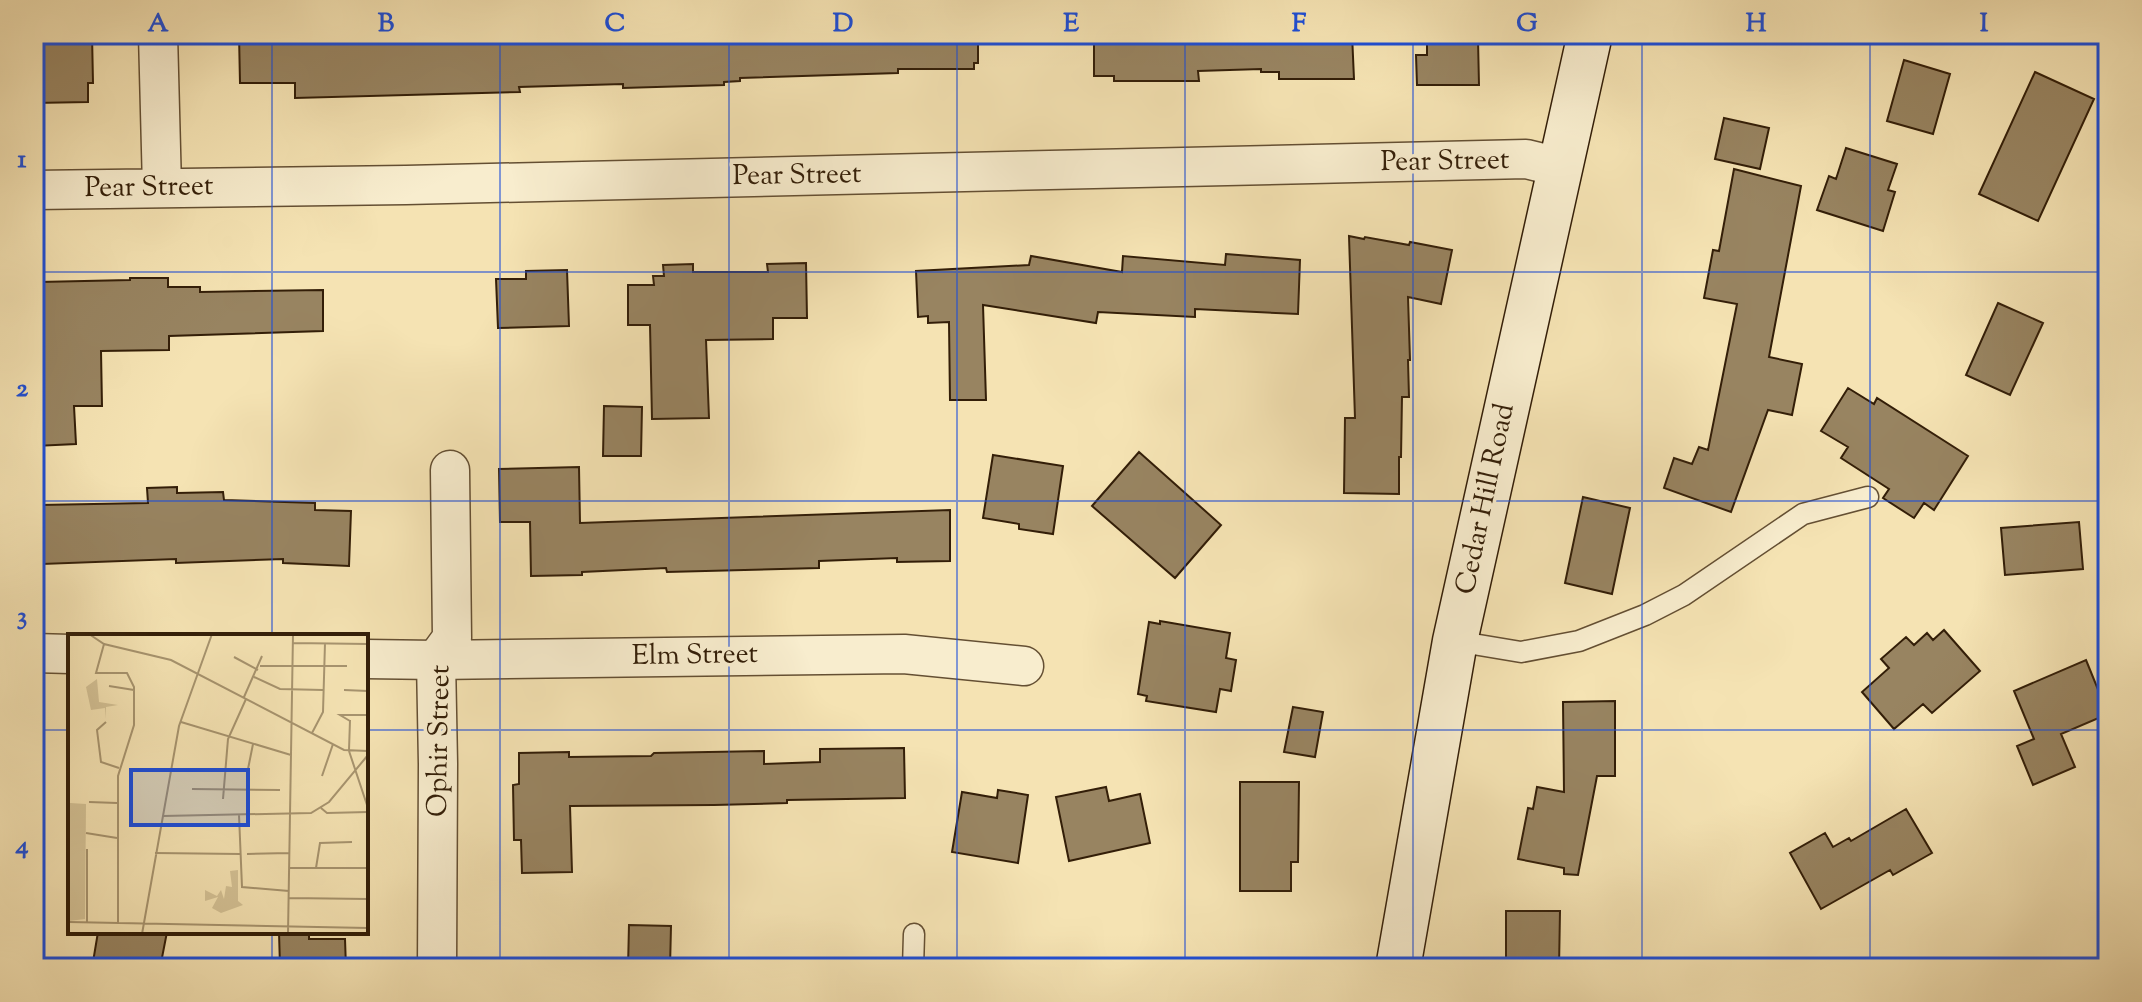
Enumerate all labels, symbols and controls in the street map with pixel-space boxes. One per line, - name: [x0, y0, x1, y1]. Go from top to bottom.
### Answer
- text: A: [147, 6, 169, 43]
- text: B: [378, 6, 395, 43]
- text: C: [605, 6, 625, 43]
- text: D: [833, 6, 853, 43]
- text: E: [1063, 6, 1079, 43]
- text: F: [1292, 6, 1307, 43]
- text: G: [1516, 6, 1538, 43]
- text: H: [1746, 6, 1767, 43]
- text: I: [1980, 6, 1989, 43]
- street label: Pear Street: [1380, 141, 1510, 183]
- text: 1: [18, 142, 27, 179]
- street label: Pear Street: [732, 155, 862, 197]
- street label: Pear Street: [84, 167, 214, 209]
- text: 2: [16, 371, 29, 408]
- street label: Cedar Hill Road: [1446, 400, 1526, 598]
- text: 3: [17, 599, 27, 636]
- inset map: [68, 634, 368, 934]
- street label: Elm Street: [632, 635, 759, 677]
- street label: Ophir Street: [419, 664, 461, 817]
- text: 4: [14, 828, 29, 865]

